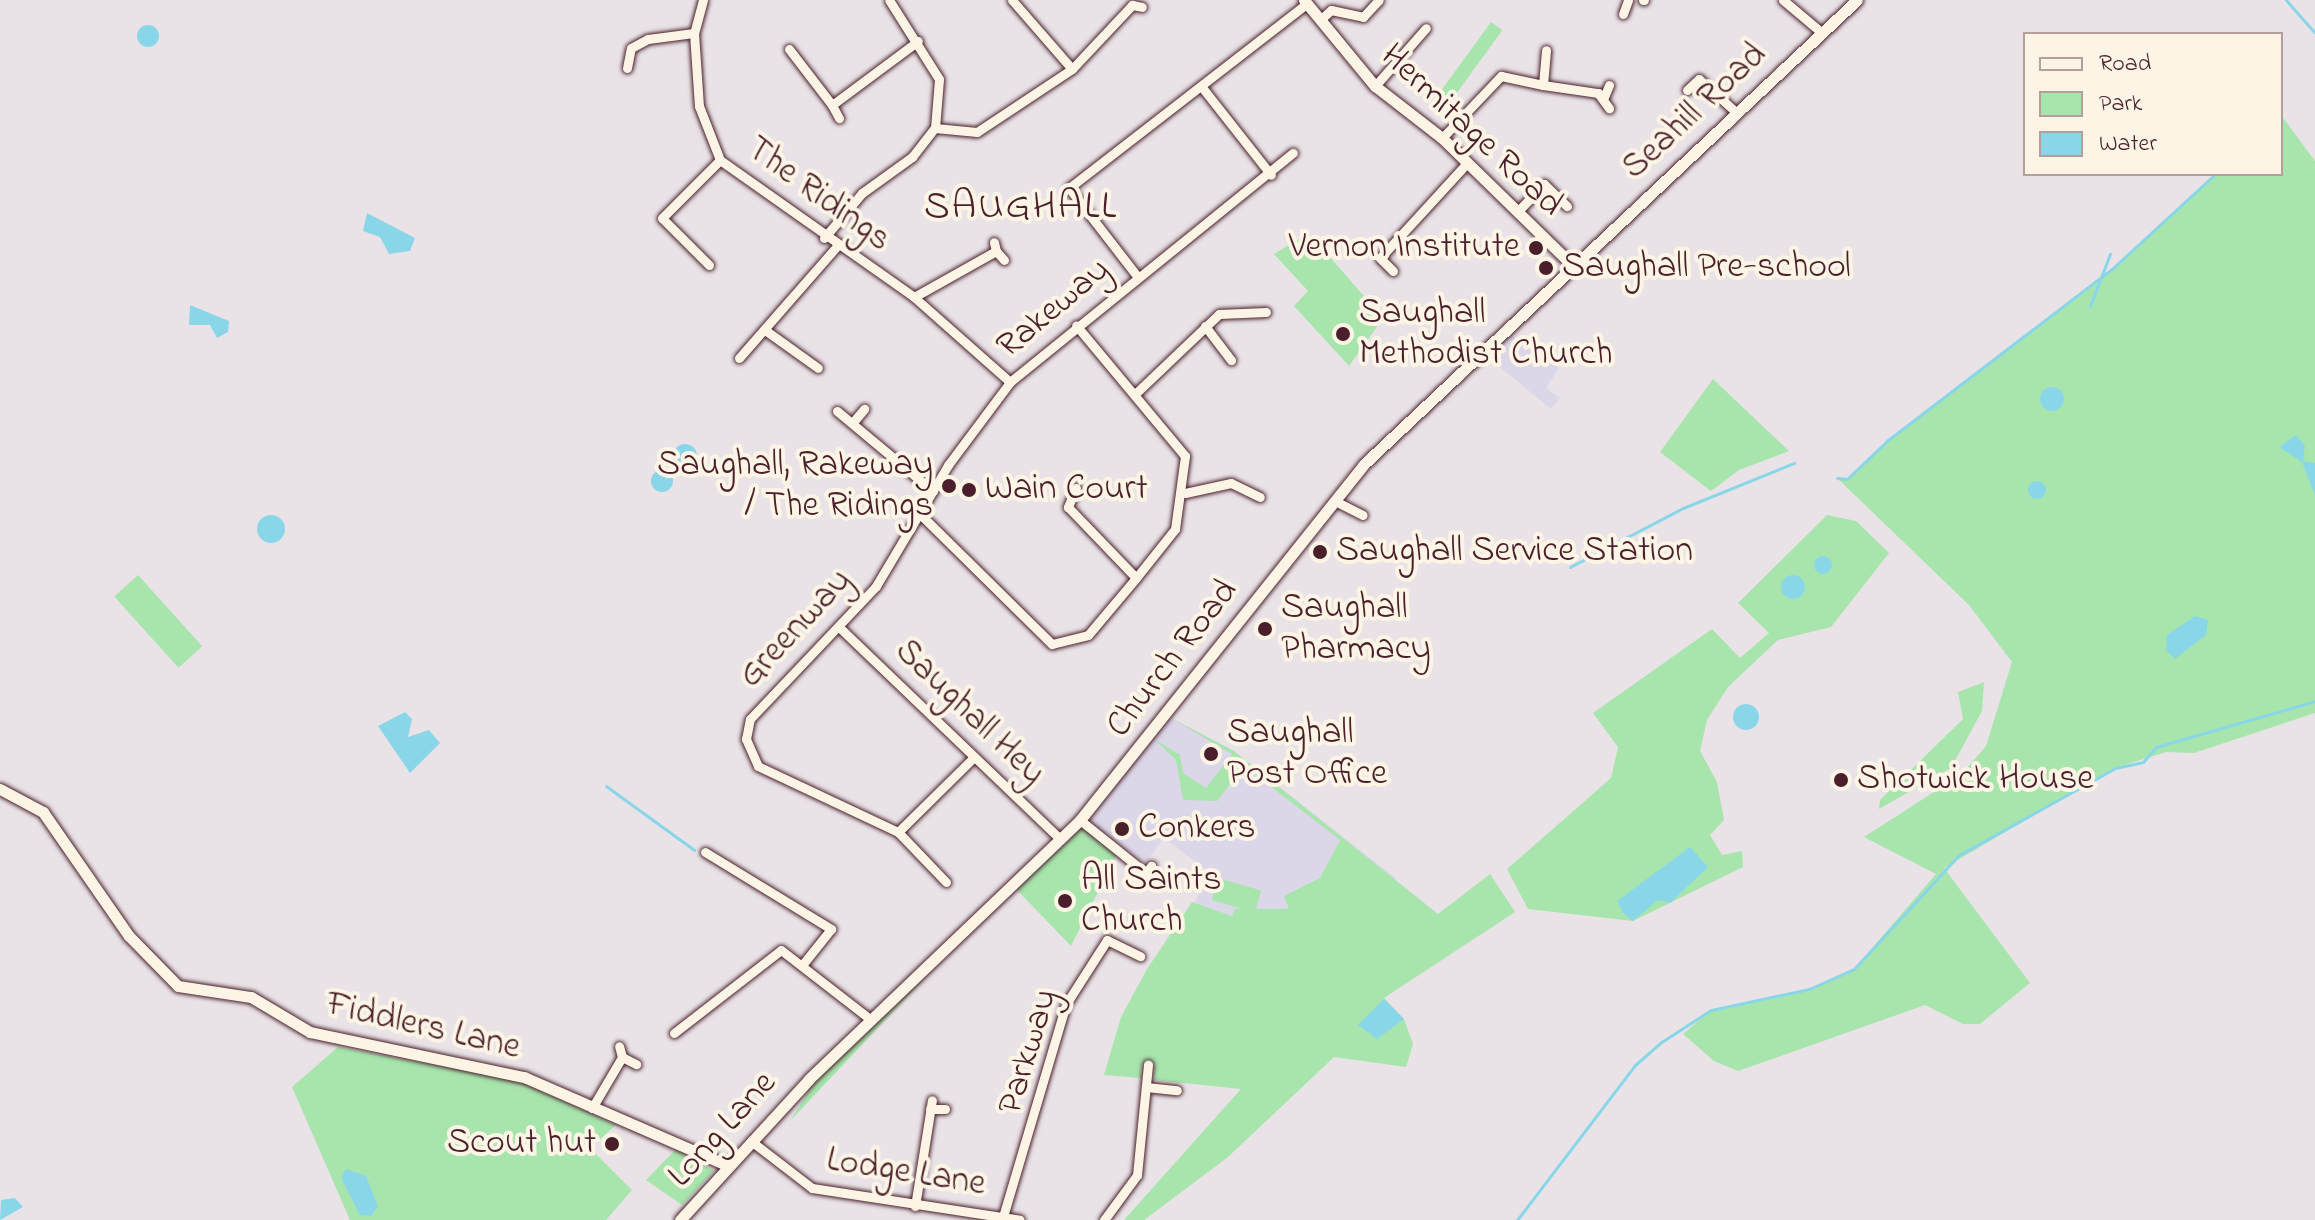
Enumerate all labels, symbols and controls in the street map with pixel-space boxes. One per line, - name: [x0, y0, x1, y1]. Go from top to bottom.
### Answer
- legend: [2023, 32, 2283, 176]
- street label: Seahill Road: [1614, 34, 1776, 190]
- street label: Hermitage Road: [1371, 35, 1571, 227]
- text: Road: [2099, 47, 2151, 82]
- text: Park: [2099, 87, 2142, 122]
- text: Water: [2099, 127, 2157, 162]
- street label: The Ridings: [737, 128, 899, 262]
- district label: SAUGHALL: [924, 184, 1118, 232]
- place label: Vernon Institute: [1289, 226, 1520, 270]
- marker: Vernon Institute: [1527, 239, 1545, 257]
- place label: Saughall Pre-school: [1562, 246, 1851, 290]
- street label: Rakeway: [989, 249, 1119, 369]
- marker: Saughall Pre-school: [1537, 259, 1555, 277]
- place label: Saughall Methodist Church: [1359, 291, 1613, 376]
- marker: Saughall Methodist Church: [1334, 325, 1352, 343]
- place label: Saughall, Rakeway / The Ridings: [657, 443, 933, 528]
- place label: Wain Court: [985, 468, 1148, 512]
- marker: Saughall, Rakeway / The Ridings: [940, 477, 958, 495]
- marker: Wain Court: [960, 481, 978, 499]
- place label: Saughall Service Station: [1336, 530, 1693, 574]
- marker: Saughall Service Station: [1311, 543, 1329, 561]
- street label: Greenway: [730, 561, 862, 697]
- street label: Church Road: [1098, 571, 1248, 747]
- place label: Saughall Pharmacy: [1281, 586, 1431, 671]
- marker: Saughall Pharmacy: [1256, 620, 1274, 638]
- street label: Saughall Hey: [885, 631, 1053, 795]
- place label: Saughall Post Office: [1227, 711, 1387, 796]
- marker: Saughall Post Office: [1202, 745, 1220, 763]
- place label: Shotwick House: [1857, 758, 2093, 802]
- marker: Shotwick House: [1832, 771, 1850, 789]
- place label: Conkers: [1138, 807, 1256, 851]
- marker: Conkers: [1113, 820, 1131, 838]
- place label: All Saints Church: [1081, 858, 1221, 943]
- marker: All Saints Church: [1056, 892, 1074, 910]
- street label: Fiddlers Lane: [322, 984, 524, 1070]
- street label: Parkway: [990, 984, 1068, 1120]
- street label: Long Lane: [660, 1063, 786, 1197]
- place label: Scout hut: [447, 1122, 596, 1166]
- marker: Scout hut: [603, 1135, 621, 1153]
- street label: Lodge Lane: [823, 1139, 989, 1207]

